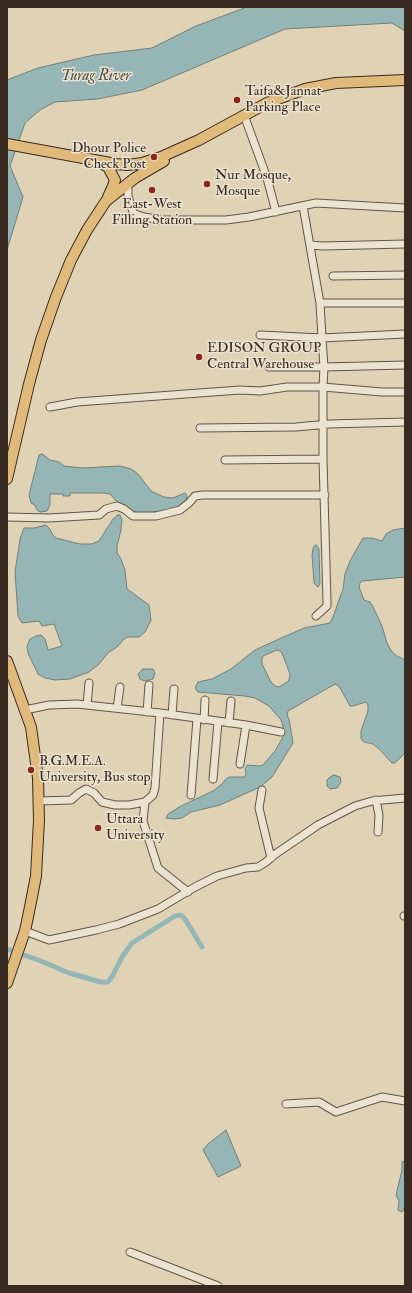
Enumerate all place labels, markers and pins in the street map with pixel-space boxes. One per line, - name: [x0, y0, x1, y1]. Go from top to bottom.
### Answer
- place label: Taifa&Jannat Parking Place: [245, 84, 321, 116]
- marker: Taifa&Jannat Parking Place: [232, 95, 242, 105]
- place label: Dhour Police Check Post: [72, 141, 146, 174]
- marker: Dhour Police Check Post: [149, 152, 159, 162]
- place label: Nur Mosque, Mosque: [215, 168, 291, 200]
- marker: Nur Mosque, Mosque: [202, 179, 212, 189]
- marker: East-West Filling Station: [147, 185, 157, 195]
- place label: East-West Filling Station: [112, 197, 192, 230]
- place label: EDISON GROUP Central Warehouse: [207, 341, 321, 374]
- marker: EDISON GROUP Central Warehouse: [194, 352, 204, 362]
- place label: B.G.M.E.A. University, Bus stop: [39, 754, 151, 786]
- marker: B.G.M.E.A. University, Bus stop: [26, 765, 36, 775]
- place label: Uttara University: [106, 812, 164, 844]
- marker: Uttara University: [93, 823, 103, 833]

